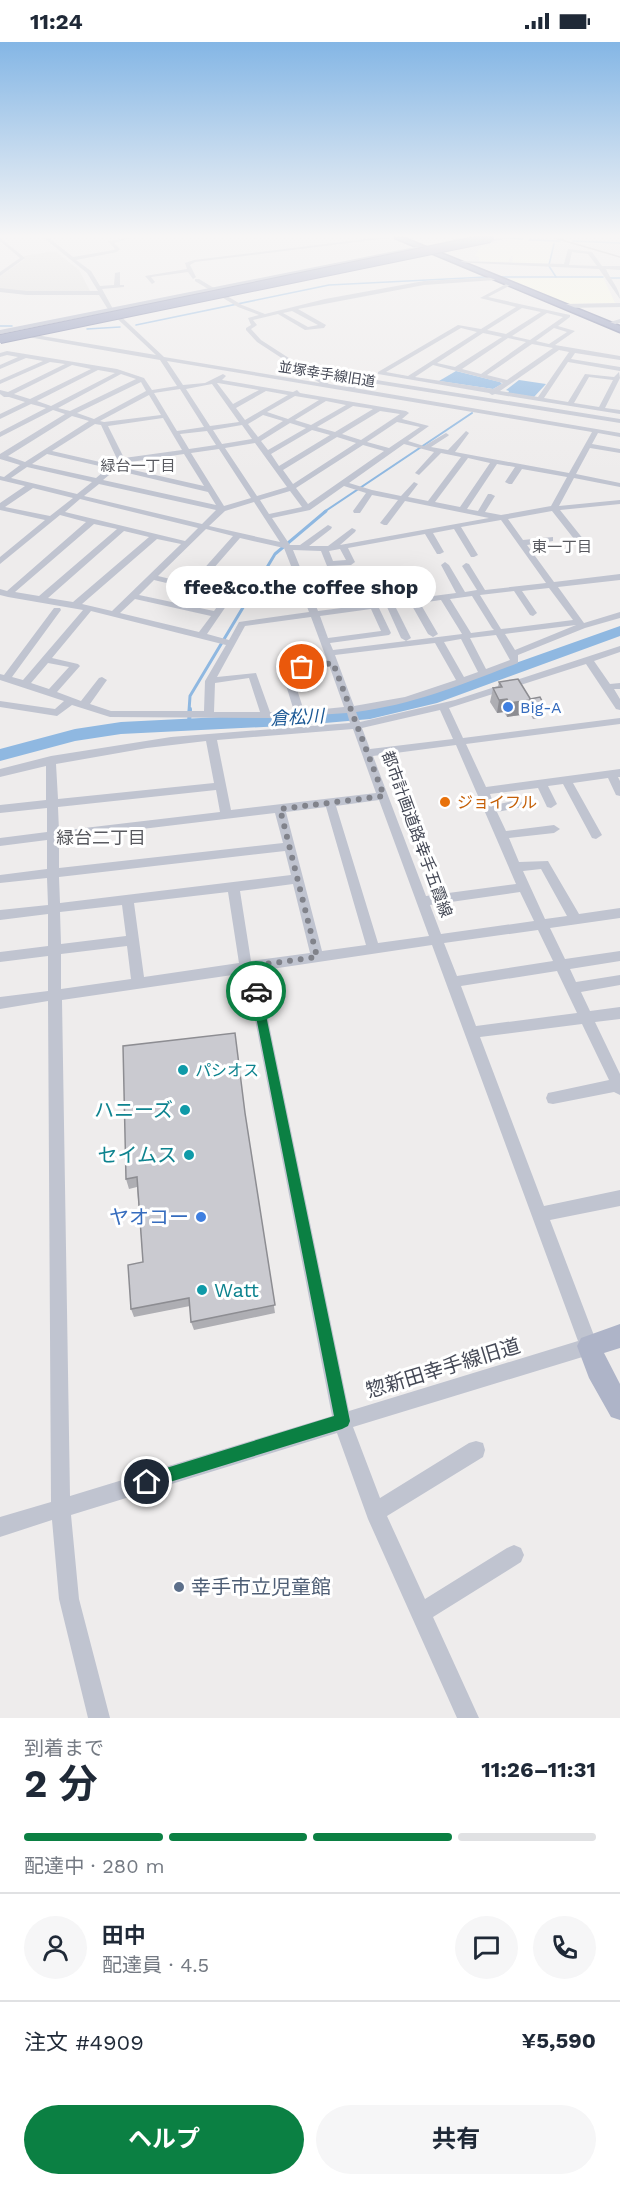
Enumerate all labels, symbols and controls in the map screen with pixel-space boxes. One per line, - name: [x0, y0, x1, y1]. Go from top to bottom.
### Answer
- text: 11:24: [30, 9, 83, 34]
- street label: 並塚幸手線旧道: [277, 358, 377, 390]
- district label: 緑台一丁目: [100, 457, 176, 475]
- district label: 東一丁目: [532, 538, 592, 556]
- callout: ffee&co.the coffee shop: [167, 565, 437, 607]
- text: ffee&co.the coffee shop: [184, 575, 418, 599]
- pin: [276, 641, 327, 692]
- icon: bag: [285, 650, 318, 683]
- place label: Big-A: [520, 698, 562, 717]
- marker: Big-A: [501, 700, 515, 714]
- water label: 倉松川: [269, 705, 327, 729]
- street label: 都市計画道路幸手五霞線: [378, 748, 456, 920]
- place label: ジョイフル: [457, 793, 537, 812]
- marker: ジョイフル: [438, 795, 452, 809]
- district label: 緑台二丁目: [56, 827, 146, 848]
- courier: [226, 961, 286, 1021]
- icon: car: [240, 975, 273, 1008]
- place label: パシオス: [195, 1061, 259, 1080]
- marker: パシオス: [176, 1063, 190, 1077]
- place label: ハニーズ: [94, 1098, 173, 1122]
- marker: ハニーズ: [178, 1103, 192, 1117]
- place label: セイムス: [97, 1143, 177, 1167]
- marker: セイムス: [182, 1148, 196, 1162]
- place label: ヤオコー: [109, 1205, 189, 1229]
- marker: ヤオコー: [194, 1210, 208, 1224]
- place label: Watt: [214, 1278, 259, 1302]
- marker: Watt: [195, 1283, 209, 1297]
- street label: 惣新田幸手線旧道: [363, 1333, 523, 1403]
- pin: [121, 1456, 172, 1507]
- icon: home: [130, 1465, 163, 1498]
- place label: 幸手市立児童館: [191, 1575, 331, 1599]
- marker: 幸手市立児童館: [172, 1580, 186, 1594]
- text: 到着まで: [24, 1736, 104, 1760]
- text: 11:26–11:31: [481, 1757, 596, 1782]
- text: 2 分: [24, 1761, 97, 1806]
- text: 配達中 · 280 m: [24, 1854, 164, 1878]
- button: person: [24, 1916, 87, 1979]
- button: chat: [455, 1916, 518, 1979]
- button: phone: [533, 1916, 596, 1979]
- text: 田中: [102, 1923, 146, 1948]
- text: 配達員 · 4.5: [102, 1953, 209, 1977]
- text: ¥5,590: [522, 2028, 596, 2053]
- text: 注文 #4909: [24, 2030, 144, 2055]
- button: ヘルプ: [24, 2105, 304, 2174]
- button: 共有: [316, 2105, 596, 2174]

